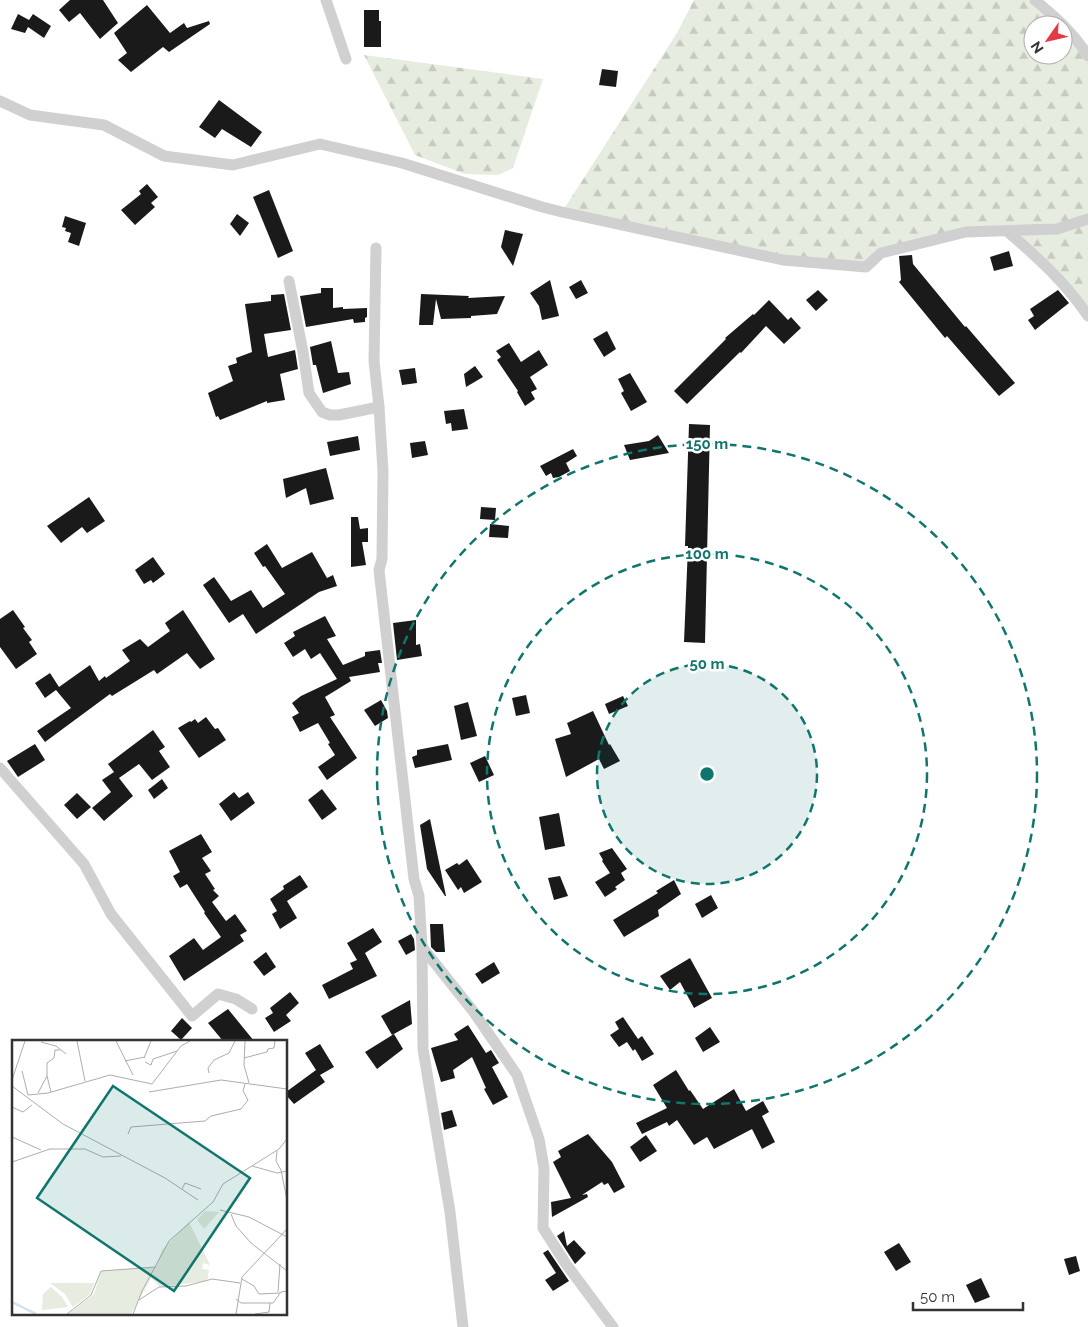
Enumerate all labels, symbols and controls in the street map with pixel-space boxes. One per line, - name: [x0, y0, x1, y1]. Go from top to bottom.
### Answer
- north arrow: [1023, 15, 1073, 65]
- text: N: [1028, 38, 1047, 56]
- text: 150 m: [686, 435, 728, 453]
- text: 100 m: [685, 545, 729, 563]
- text: 50 m: [689, 655, 725, 673]
- centre of rings: [698, 765, 716, 783]
- inset map: [12, 1040, 288, 1314]
- scale bar: [913, 1280, 1023, 1312]
- text: 50 m: [920, 1288, 955, 1306]

